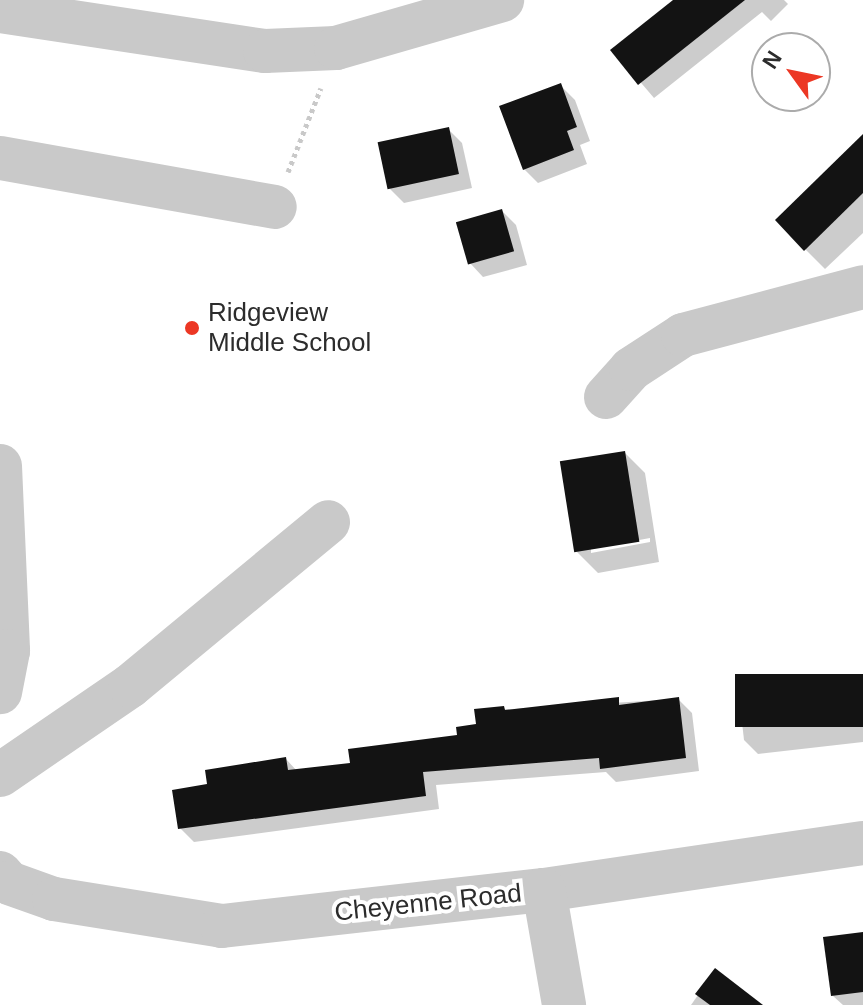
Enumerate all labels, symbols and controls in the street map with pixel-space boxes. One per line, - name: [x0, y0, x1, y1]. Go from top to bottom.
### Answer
- north arrow: [751, 32, 831, 112]
- text: N: [757, 46, 787, 73]
- place label: Ridgeview Middle School: [208, 297, 371, 358]
- marker: Ridgeview Middle School: [183, 319, 201, 337]
- street label: Cheyenne Road: [333, 878, 523, 928]

